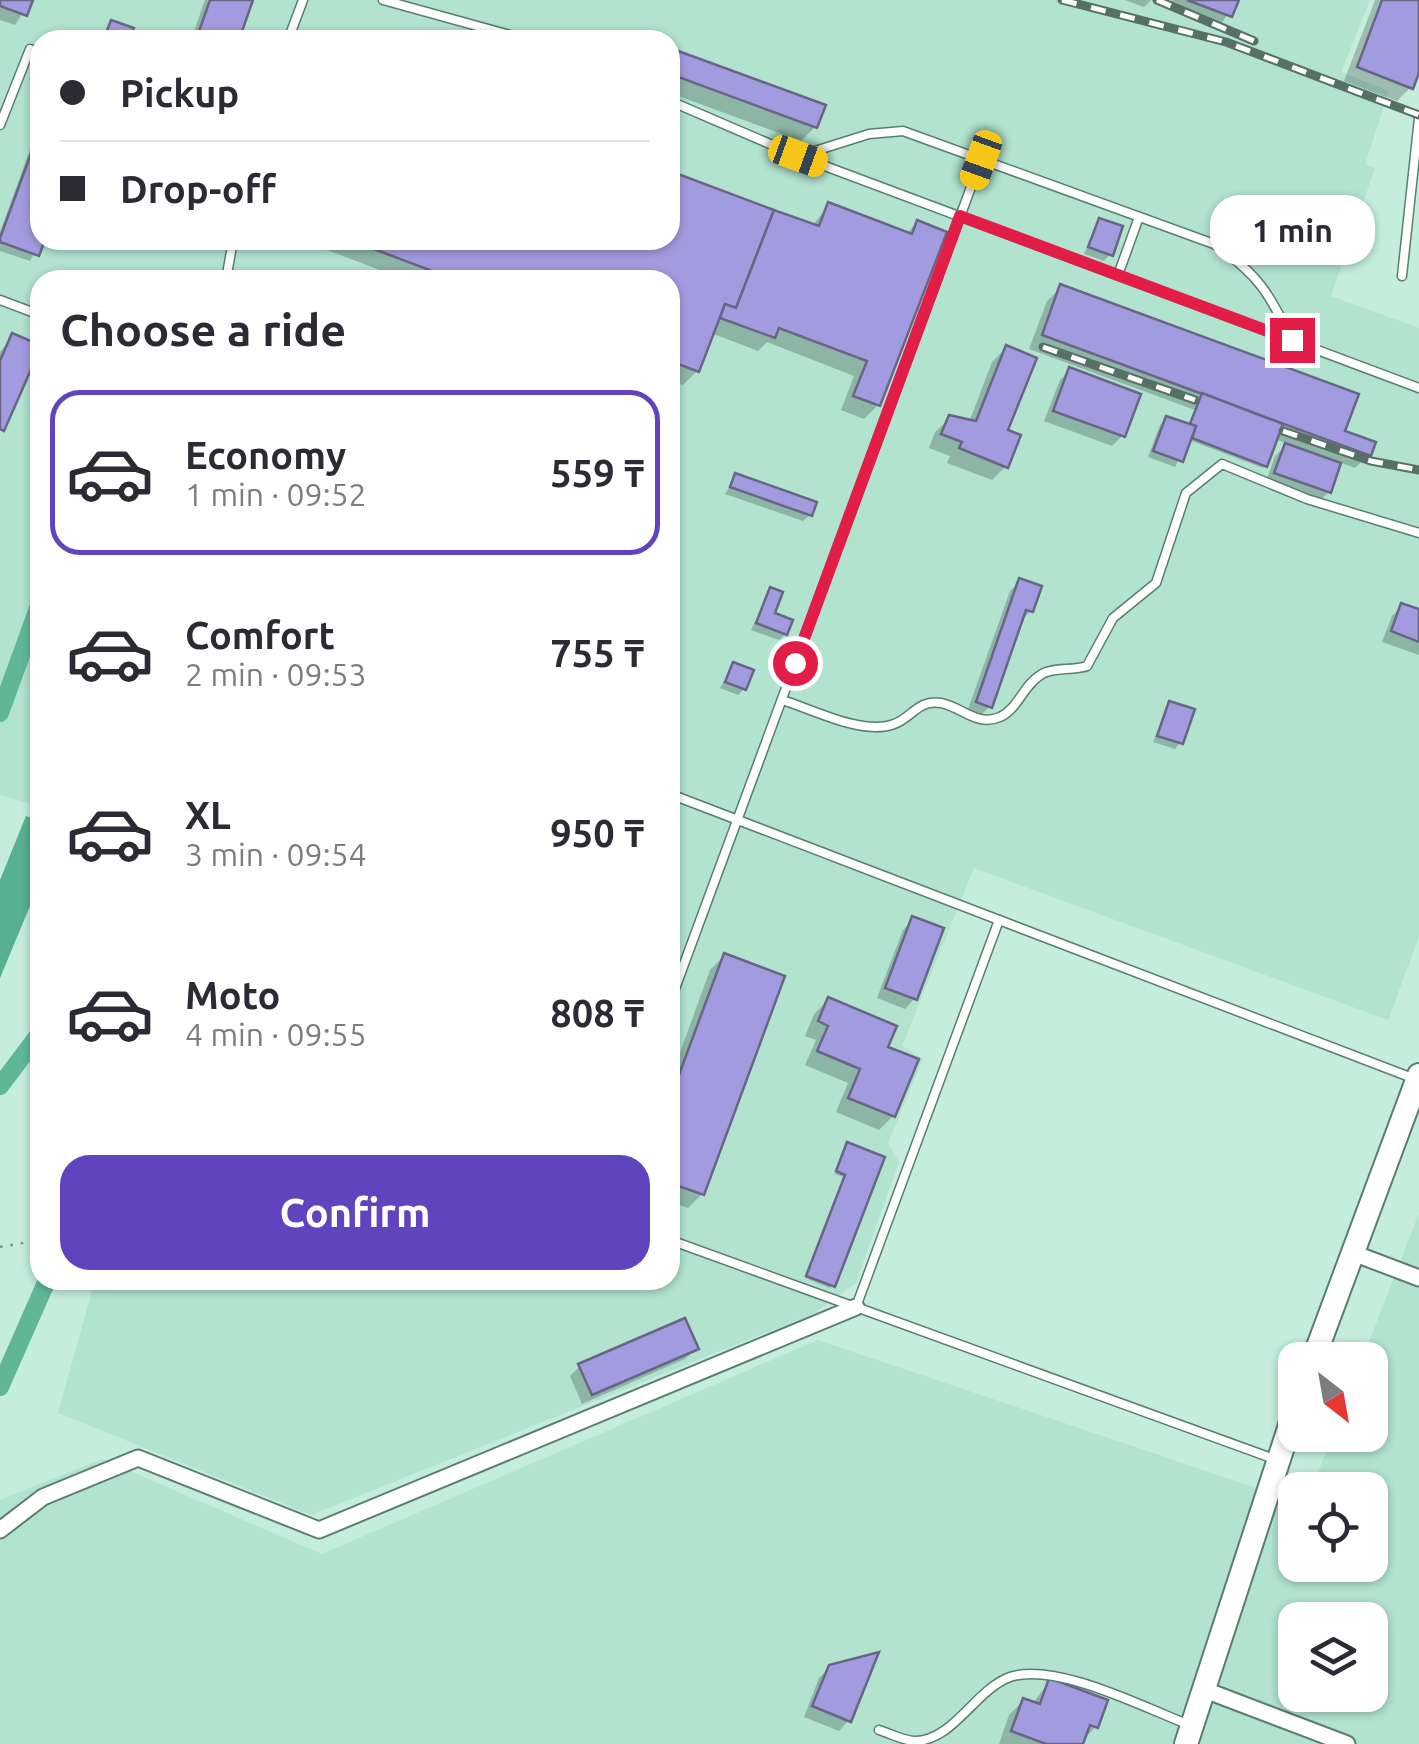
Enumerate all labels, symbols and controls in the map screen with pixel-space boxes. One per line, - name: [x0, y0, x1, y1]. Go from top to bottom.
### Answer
- text: Pickup: [120, 72, 239, 114]
- car: [957, 127, 1005, 193]
- car: [765, 132, 831, 180]
- text: Drop-off: [120, 168, 276, 210]
- callout: 1 min: [1210, 195, 1374, 265]
- text: 1 min: [1252, 212, 1333, 248]
- text: Choose a ride: [60, 304, 346, 355]
- route end: [1270, 318, 1315, 363]
- icon: car: [65, 428, 155, 518]
- text: Economy: [185, 434, 346, 476]
- text: 559 ₸: [550, 452, 645, 494]
- text: 1 min · 09:52: [185, 476, 367, 512]
- icon: car: [65, 608, 155, 698]
- text: Comfort: [185, 614, 335, 656]
- text: 755 ₸: [550, 632, 645, 674]
- route start: [773, 641, 818, 686]
- text: 2 min · 09:53: [185, 656, 367, 692]
- icon: car: [65, 788, 155, 878]
- text: XL: [185, 794, 231, 836]
- text: 950 ₸: [550, 812, 645, 854]
- text: 3 min · 09:54: [185, 836, 367, 872]
- icon: car: [65, 968, 155, 1058]
- text: Moto: [185, 974, 280, 1016]
- text: 808 ₸: [550, 992, 645, 1034]
- text: 4 min · 09:55: [185, 1016, 367, 1052]
- button: Confirm: [60, 1155, 650, 1270]
- north arrow: [1278, 1342, 1388, 1452]
- map controls: [1278, 1342, 1388, 1712]
- button: locate: [1278, 1472, 1388, 1582]
- button: layers: [1278, 1602, 1388, 1712]

